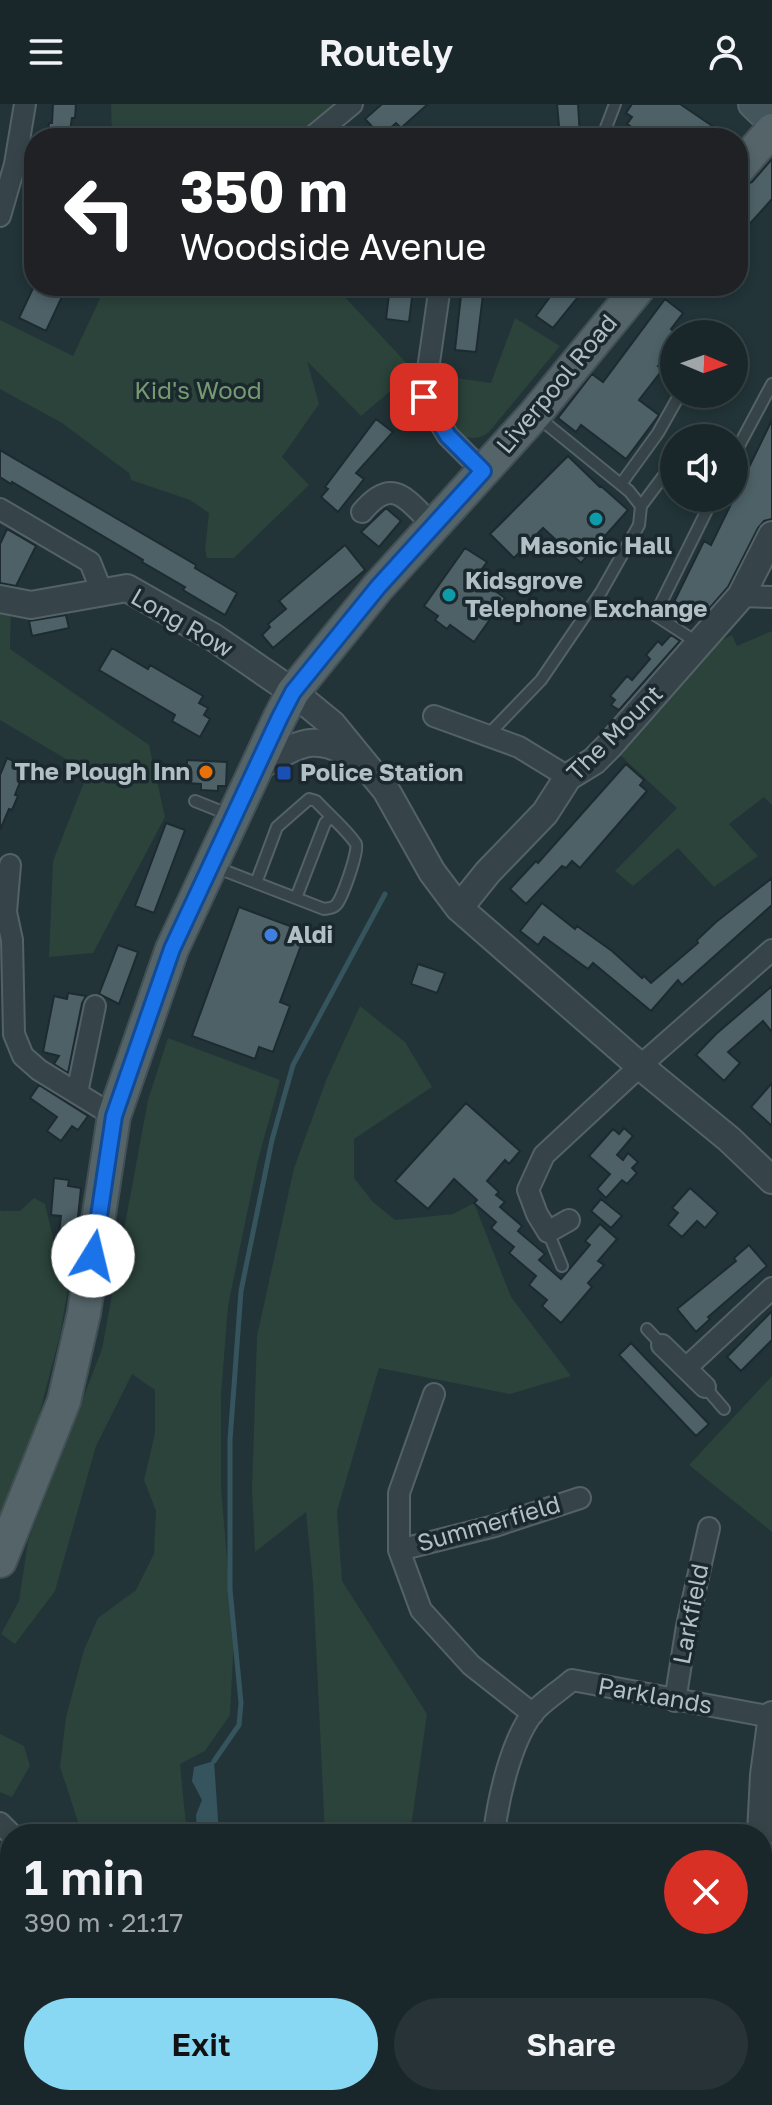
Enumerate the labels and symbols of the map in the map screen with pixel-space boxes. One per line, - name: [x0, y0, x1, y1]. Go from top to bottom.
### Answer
- street label: Liverpool Road: [489, 308, 622, 458]
- north arrow: [660, 320, 748, 408]
- pin: [390, 363, 458, 431]
- park label: Kid's Wood: [134, 375, 262, 404]
- marker: Masonic Hall: [587, 510, 605, 528]
- place label: Masonic Hall: [520, 530, 672, 559]
- place label: Kidsgrove Telephone Exchange: [465, 565, 707, 622]
- street label: Long Row: [127, 581, 239, 663]
- marker: Kidsgrove Telephone Exchange: [440, 586, 458, 604]
- street label: The Mount: [560, 678, 668, 786]
- place label: The Plough Inn: [15, 756, 190, 785]
- place label: Police Station: [300, 757, 463, 786]
- marker: The Plough Inn: [197, 763, 215, 781]
- marker: Police Station: [275, 764, 293, 782]
- place label: Aldi: [287, 919, 333, 948]
- marker: Aldi: [262, 926, 280, 944]
- position arrow: [51, 1214, 135, 1298]
- street label: Summerfield: [414, 1488, 563, 1557]
- street label: Larkfield: [666, 1561, 713, 1666]
- street label: Parklands: [596, 1670, 715, 1719]

